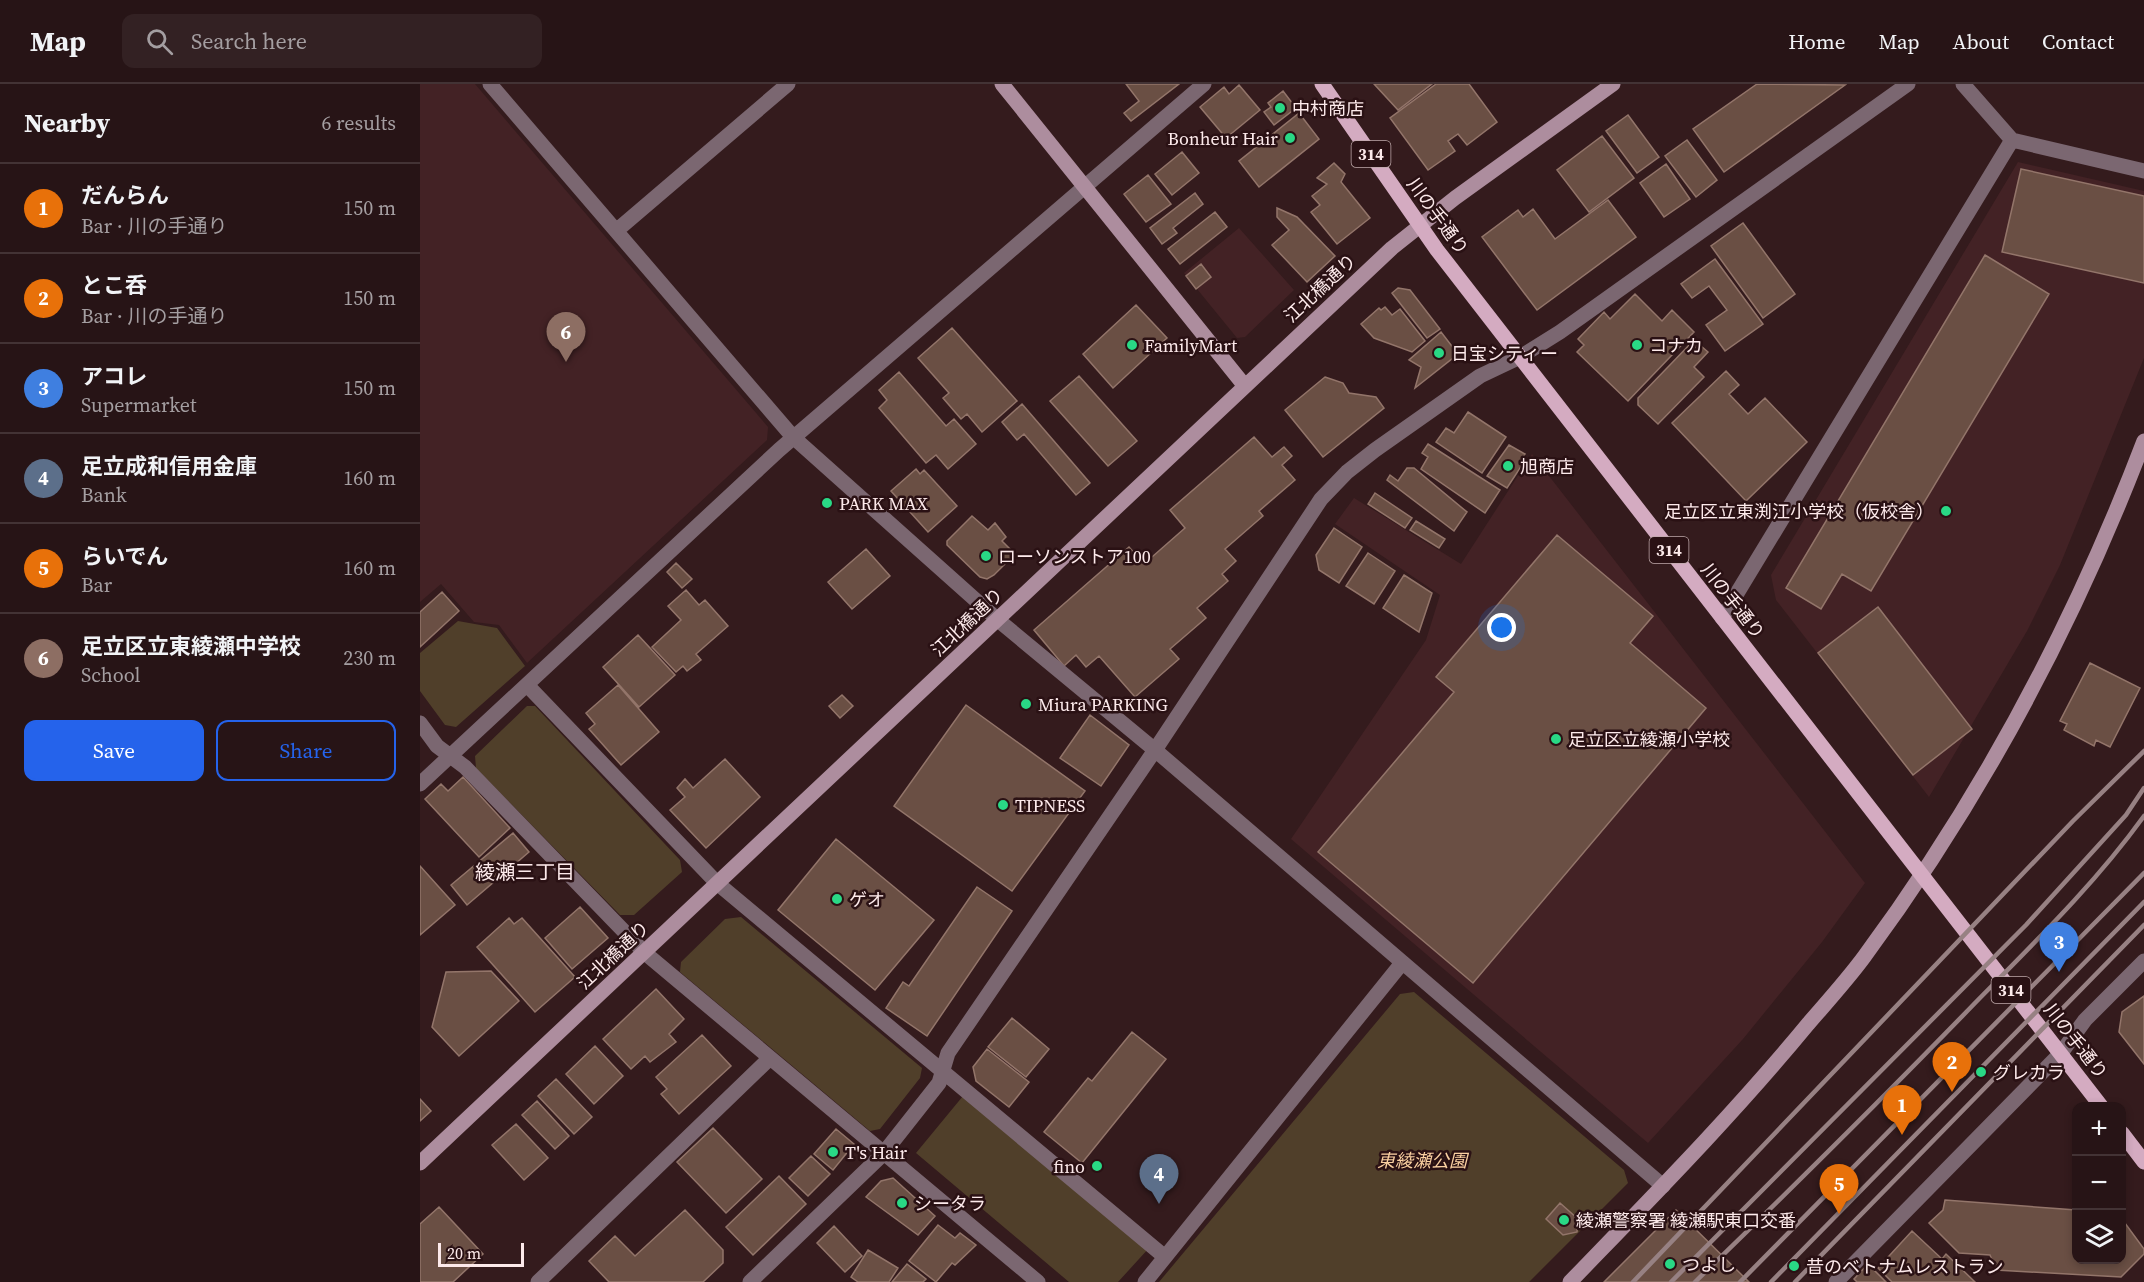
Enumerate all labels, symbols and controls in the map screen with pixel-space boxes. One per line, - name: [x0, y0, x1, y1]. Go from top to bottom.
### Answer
- search box: [122, 14, 542, 68]
- text: Map: [30, 22, 86, 60]
- icon: search: [143, 25, 176, 58]
- text: Search here: [191, 26, 307, 56]
- text: Home: [1788, 27, 1846, 56]
- text: Map: [1879, 27, 1920, 56]
- text: About: [1953, 27, 2009, 56]
- text: Contact: [2042, 27, 2114, 56]
- place label: 中村商店: [1292, 96, 1364, 121]
- marker: 中村商店: [1273, 101, 1287, 115]
- text: Nearby: [24, 105, 110, 141]
- text: 6 results: [321, 109, 396, 137]
- place label: Bonheur Hair: [1168, 126, 1278, 151]
- marker: Bonheur Hair: [1283, 131, 1297, 145]
- road number: 314: [1352, 141, 1390, 167]
- street label: 川の手通り: [1401, 172, 1475, 260]
- text: だんらん: [81, 180, 169, 210]
- text: 1: [38, 194, 49, 222]
- text: 150 m: [343, 194, 396, 222]
- text: Bar · 川の手通り: [81, 212, 227, 240]
- street label: 江北橋通り: [1279, 248, 1361, 328]
- text: とこ呑: [81, 270, 147, 300]
- text: 2: [38, 284, 49, 312]
- text: 150 m: [343, 284, 396, 312]
- text: Bar · 川の手通り: [81, 302, 227, 330]
- pin: 6: [546, 312, 586, 362]
- place label: FamilyMart: [1144, 333, 1237, 358]
- place label: コナカ: [1649, 333, 1703, 358]
- marker: FamilyMart: [1125, 338, 1139, 352]
- marker: コナカ: [1630, 338, 1644, 352]
- place label: 日宝シティー: [1451, 341, 1558, 366]
- marker: 日宝シティー: [1432, 346, 1446, 360]
- text: アコレ: [81, 361, 147, 391]
- text: 3: [38, 374, 49, 402]
- text: 150 m: [343, 374, 396, 402]
- text: Supermarket: [81, 391, 196, 419]
- text: 足立成和信用金庫: [81, 451, 257, 481]
- place label: 旭商店: [1520, 454, 1574, 479]
- marker: 旭商店: [1501, 459, 1515, 473]
- text: 4: [38, 464, 49, 492]
- text: 160 m: [343, 464, 396, 492]
- text: Bank: [81, 481, 127, 509]
- place label: PARK MAX: [839, 491, 928, 516]
- marker: PARK MAX: [820, 496, 834, 510]
- place label: 足立区立東渕江小学校（仮校舎）: [1664, 499, 1934, 524]
- marker: 足立区立東渕江小学校（仮校舎）: [1939, 504, 1953, 518]
- road number: 314: [1650, 537, 1688, 563]
- text: らいでん: [81, 541, 168, 571]
- place label: ローソンストア100: [998, 544, 1151, 569]
- marker: ローソンストア100: [979, 549, 993, 563]
- text: 5: [38, 554, 49, 582]
- text: 160 m: [343, 554, 396, 582]
- street label: 川の手通り: [1695, 558, 1771, 644]
- text: Bar: [81, 571, 112, 599]
- street label: 江北橋通り: [926, 582, 1008, 662]
- your location: [1487, 613, 1516, 642]
- text: 足立区立東綾瀬中学校: [81, 631, 301, 661]
- text: 6: [38, 644, 49, 672]
- text: 230 m: [343, 644, 396, 672]
- text: School: [81, 661, 141, 689]
- place label: Miura PARKING: [1038, 692, 1168, 717]
- marker: Miura PARKING: [1019, 697, 1033, 711]
- button: Save: [24, 720, 204, 781]
- button: Share: [216, 720, 396, 781]
- place label: 足立区立綾瀬小学校: [1568, 727, 1730, 752]
- marker: 足立区立綾瀬小学校: [1549, 732, 1563, 746]
- place label: TIPNESS: [1015, 793, 1085, 818]
- marker: TIPNESS: [996, 798, 1010, 812]
- district label: 綾瀬三丁目: [475, 858, 575, 886]
- place label: ゲオ: [849, 887, 885, 912]
- marker: ゲオ: [830, 892, 844, 906]
- street label: 江北橋通り: [572, 915, 654, 995]
- pin: 3: [2040, 922, 2078, 972]
- road number: 314: [1992, 977, 2030, 1003]
- street label: 川の手通り: [2038, 998, 2114, 1084]
- pin: 2: [1932, 1042, 1972, 1092]
- place label: グレカラ: [1993, 1060, 2065, 1085]
- marker: グレカラ: [1974, 1065, 1988, 1079]
- pin: 1: [1882, 1086, 1922, 1135]
- map controls: [2072, 1102, 2126, 1264]
- button: +: [2072, 1102, 2126, 1156]
- place label: T's Hair: [845, 1140, 907, 1165]
- marker: T's Hair: [826, 1145, 840, 1159]
- park label: 東綾瀬公園: [1377, 1148, 1470, 1173]
- place label: fino: [1053, 1154, 1085, 1179]
- pin: 4: [1140, 1154, 1178, 1204]
- button: −: [2072, 1156, 2126, 1210]
- marker: fino: [1090, 1159, 1104, 1173]
- pin: 5: [1820, 1164, 1858, 1214]
- place label: シータラ: [914, 1191, 986, 1216]
- marker: シータラ: [895, 1196, 909, 1210]
- place label: 綾瀬警察署 綾瀬駅東口交番: [1576, 1208, 1796, 1233]
- button: layers: [2072, 1210, 2126, 1264]
- marker: 綾瀬警察署 綾瀬駅東口交番: [1557, 1213, 1571, 1227]
- scale bar: [438, 1240, 524, 1268]
- text: 20 m: [447, 1242, 481, 1264]
- place label: つよし: [1682, 1252, 1736, 1277]
- place label: 昔のベトナムレストラン: [1806, 1254, 2003, 1279]
- marker: つよし: [1663, 1257, 1677, 1271]
- marker: 昔のベトナムレストラン: [1787, 1259, 1801, 1273]

